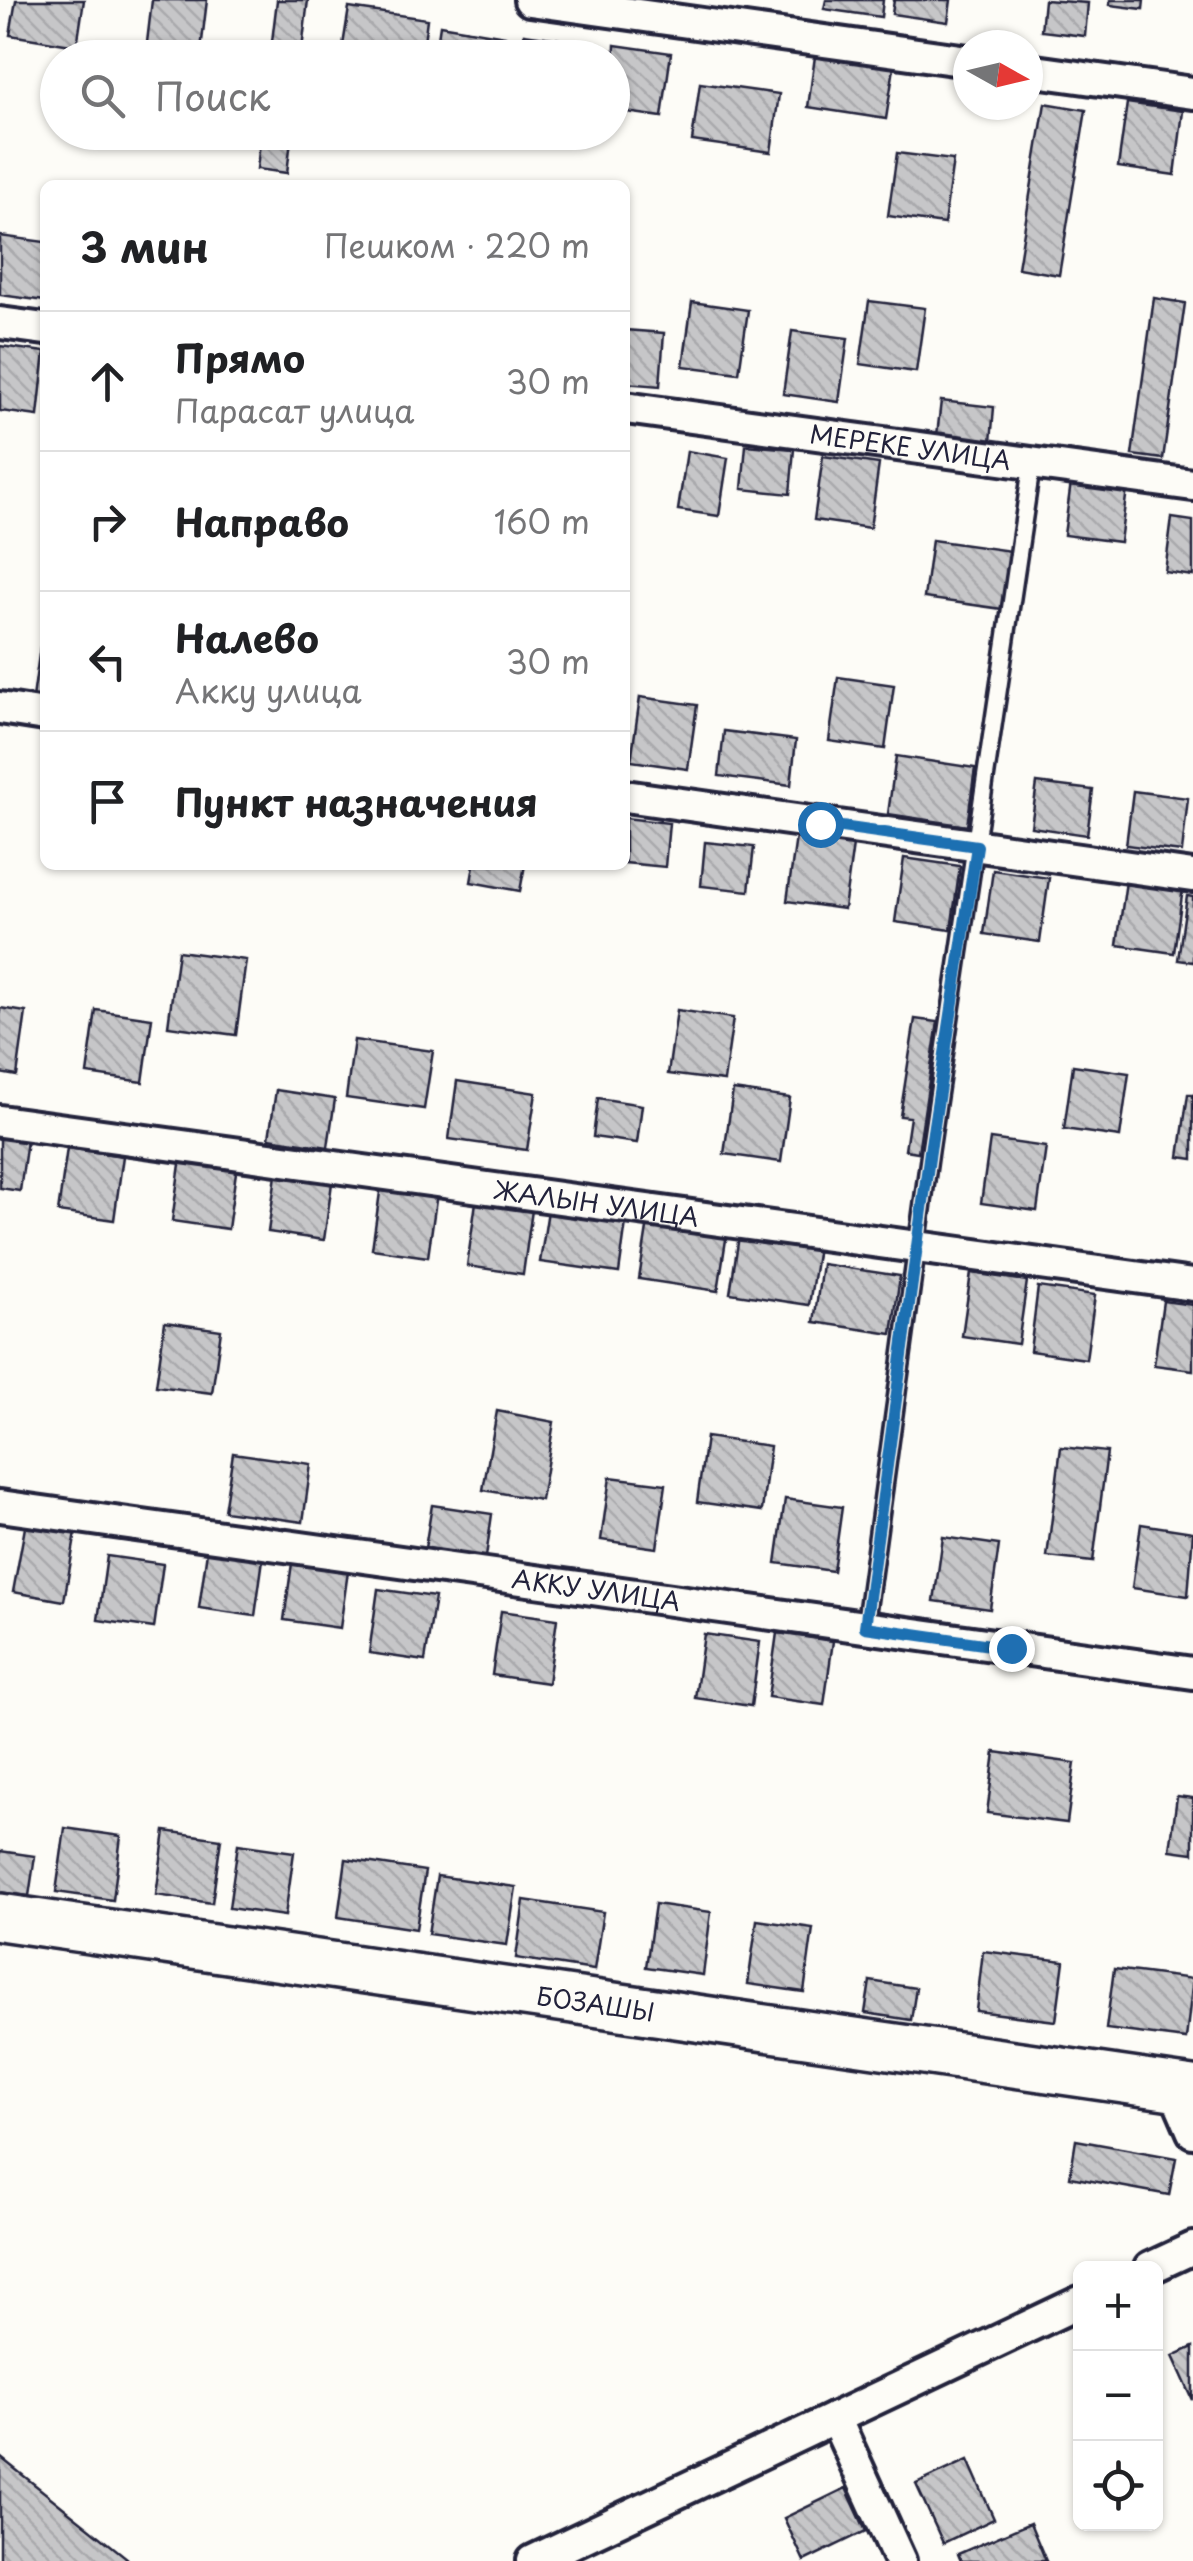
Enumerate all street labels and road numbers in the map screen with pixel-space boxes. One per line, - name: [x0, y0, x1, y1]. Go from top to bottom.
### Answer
- street label: МЕРЕКЕ УЛИЦА: [808, 414, 1013, 479]
- street label: ЖАЛЫН УЛИЦА: [491, 1170, 701, 1236]
- street label: АККУ УЛИЦА: [509, 1559, 683, 1620]
- street label: БОЗАШЫ: [534, 1976, 657, 2031]

